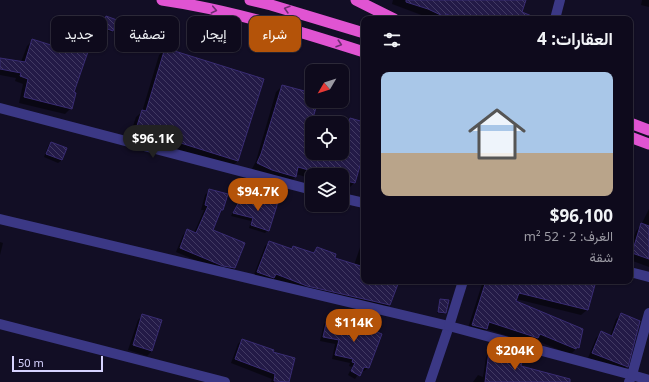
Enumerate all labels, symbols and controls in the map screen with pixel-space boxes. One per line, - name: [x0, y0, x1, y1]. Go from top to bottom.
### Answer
- one-way arrow: [211, 5, 217, 13]
- one-way arrow: [283, 5, 290, 14]
- chip: جديد: [51, 16, 107, 52]
- chip: تصفية: [115, 16, 179, 52]
- chip: إيجار: [187, 16, 241, 52]
- chip: شراء: [249, 16, 301, 52]
- text: العقارات: 4: [537, 27, 613, 50]
- icon: filters: [381, 29, 403, 51]
- one-way arrow: [336, 39, 343, 48]
- north arrow: [305, 64, 349, 108]
- map controls: [305, 64, 349, 212]
- icon: home: [461, 98, 533, 170]
- button: locate: [305, 116, 349, 160]
- pin: $96.1K: [120, 125, 186, 159]
- text: $96.1K: [132, 129, 174, 147]
- button: layers: [305, 168, 349, 212]
- pin: $94.7K: [225, 178, 291, 212]
- text: $94.7K: [237, 182, 279, 200]
- text: $96,100: [550, 204, 613, 227]
- text: الغرف: 2 · 52 m²: [524, 227, 613, 245]
- text: شقة: [590, 248, 613, 266]
- pin: $114K: [326, 309, 382, 343]
- text: $114K: [335, 313, 373, 331]
- pin: $204K: [487, 337, 543, 371]
- text: $204K: [496, 341, 534, 359]
- scale bar: [12, 354, 103, 373]
- text: 50 m: [18, 355, 44, 370]

